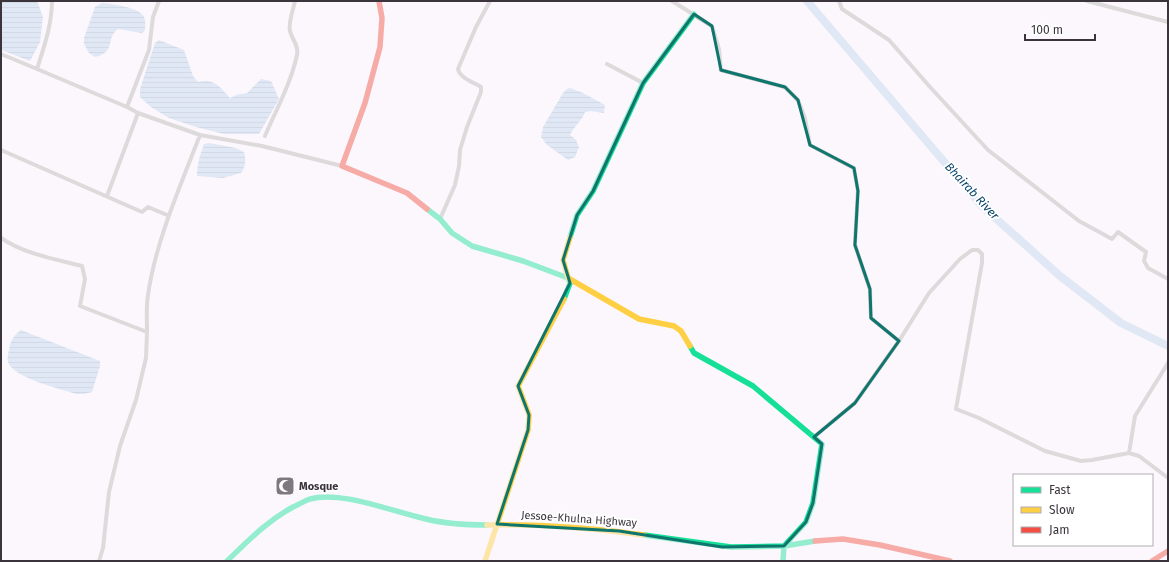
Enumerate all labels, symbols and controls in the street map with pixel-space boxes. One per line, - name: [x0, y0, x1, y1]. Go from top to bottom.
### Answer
- scale bar: [1025, 16, 1095, 42]
- text: 100 m: [1031, 23, 1063, 37]
- water label: Bhairab River: [942, 160, 1002, 223]
- legend: [1013, 474, 1153, 546]
- mosque icon: Mosque: [274, 475, 296, 497]
- place label: Mosque: [299, 480, 338, 493]
- text: Fast: [1049, 483, 1071, 497]
- text: Slow: [1049, 503, 1075, 517]
- street label: Jessoe-Khulna Highway: [521, 508, 638, 530]
- text: Jam: [1049, 523, 1069, 537]

